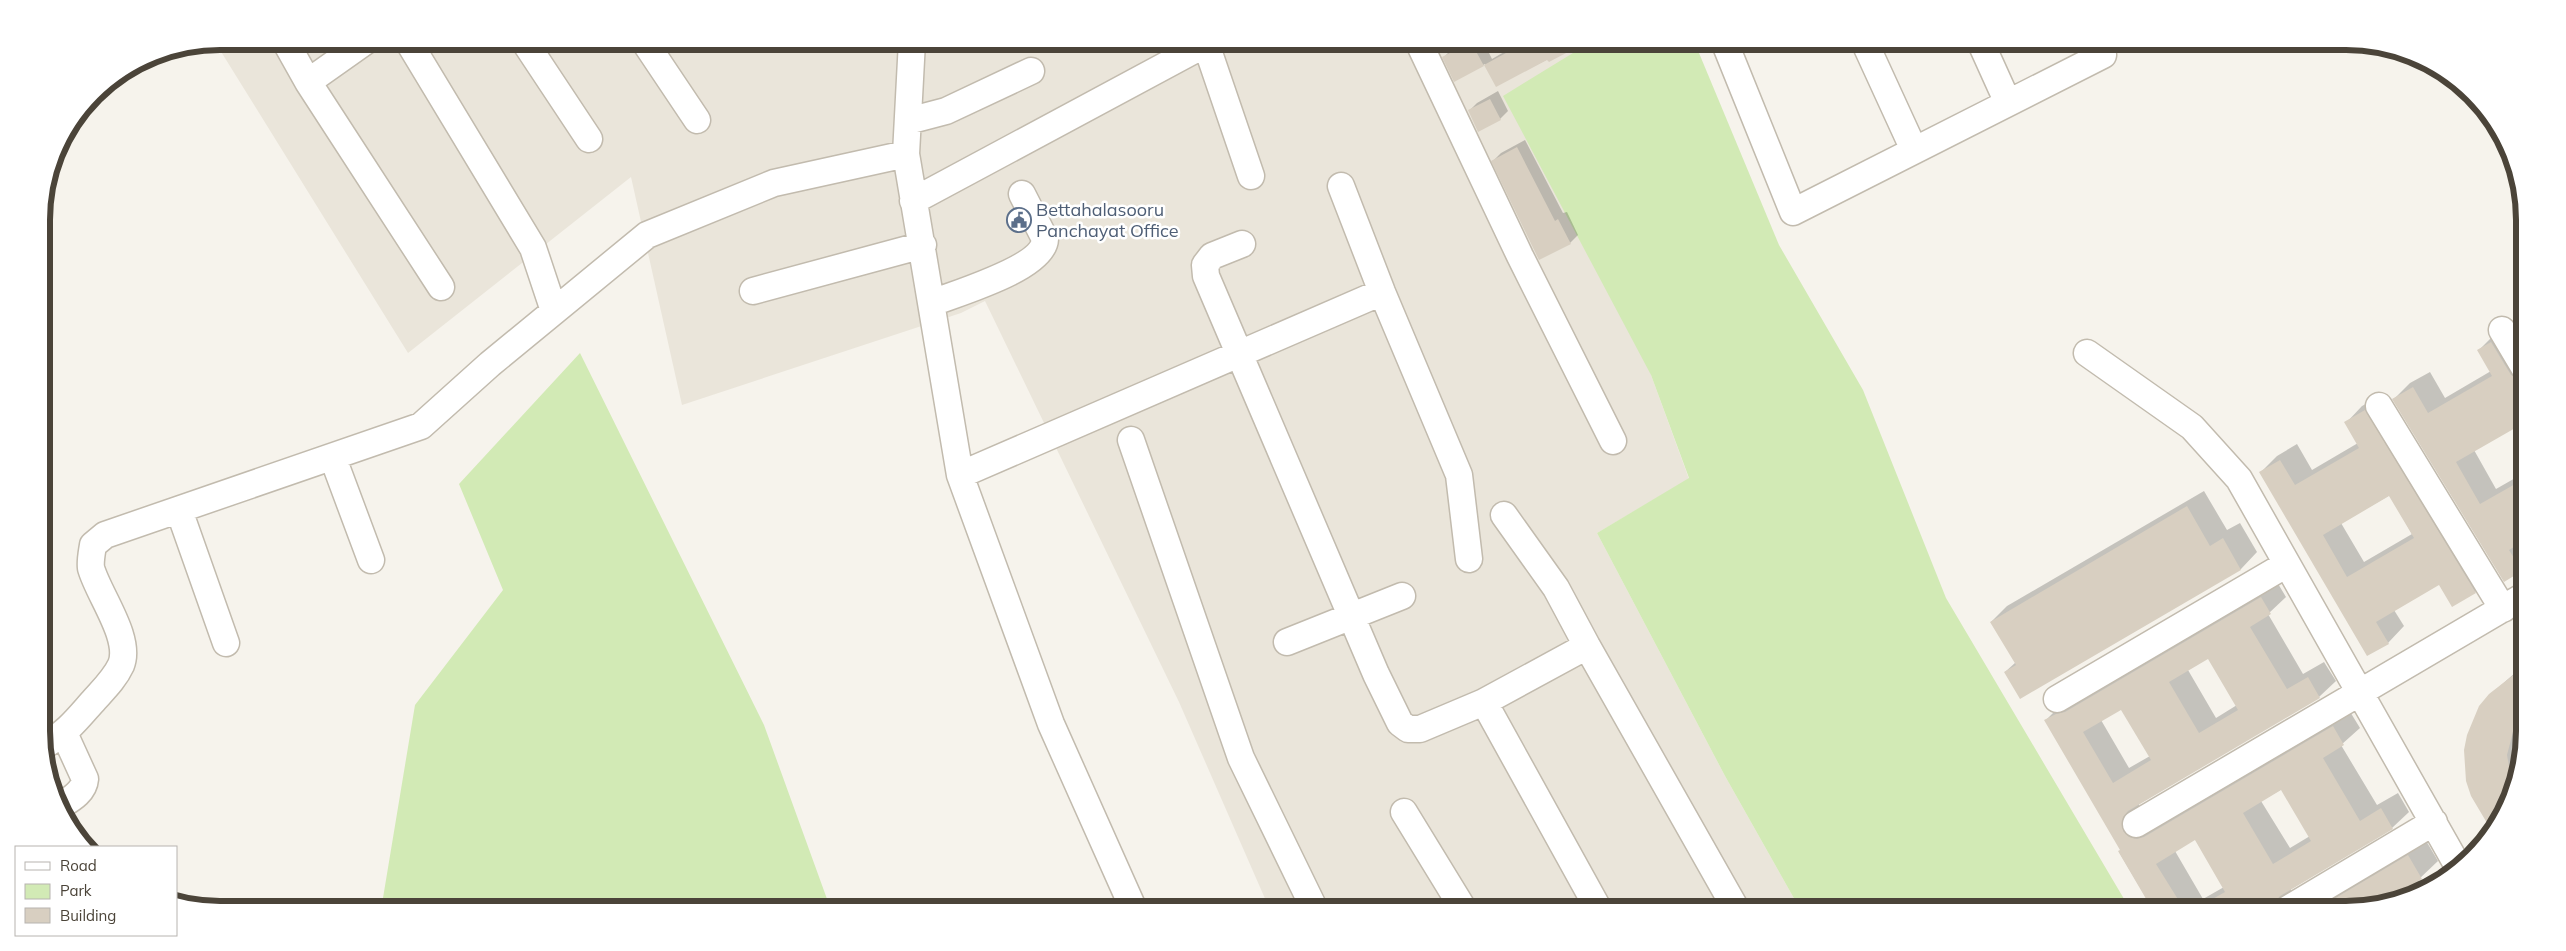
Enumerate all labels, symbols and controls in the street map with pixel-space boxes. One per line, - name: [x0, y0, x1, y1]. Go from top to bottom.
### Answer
- place label: Bettahalasooru Panchayat Office: [1036, 198, 1179, 242]
- public building icon: Bettahalasooru Panchayat Office: [1006, 207, 1032, 233]
- legend: [15, 846, 178, 936]
- text: Road: [60, 856, 97, 875]
- text: Park: [60, 881, 92, 900]
- text: Building: [60, 906, 116, 925]

